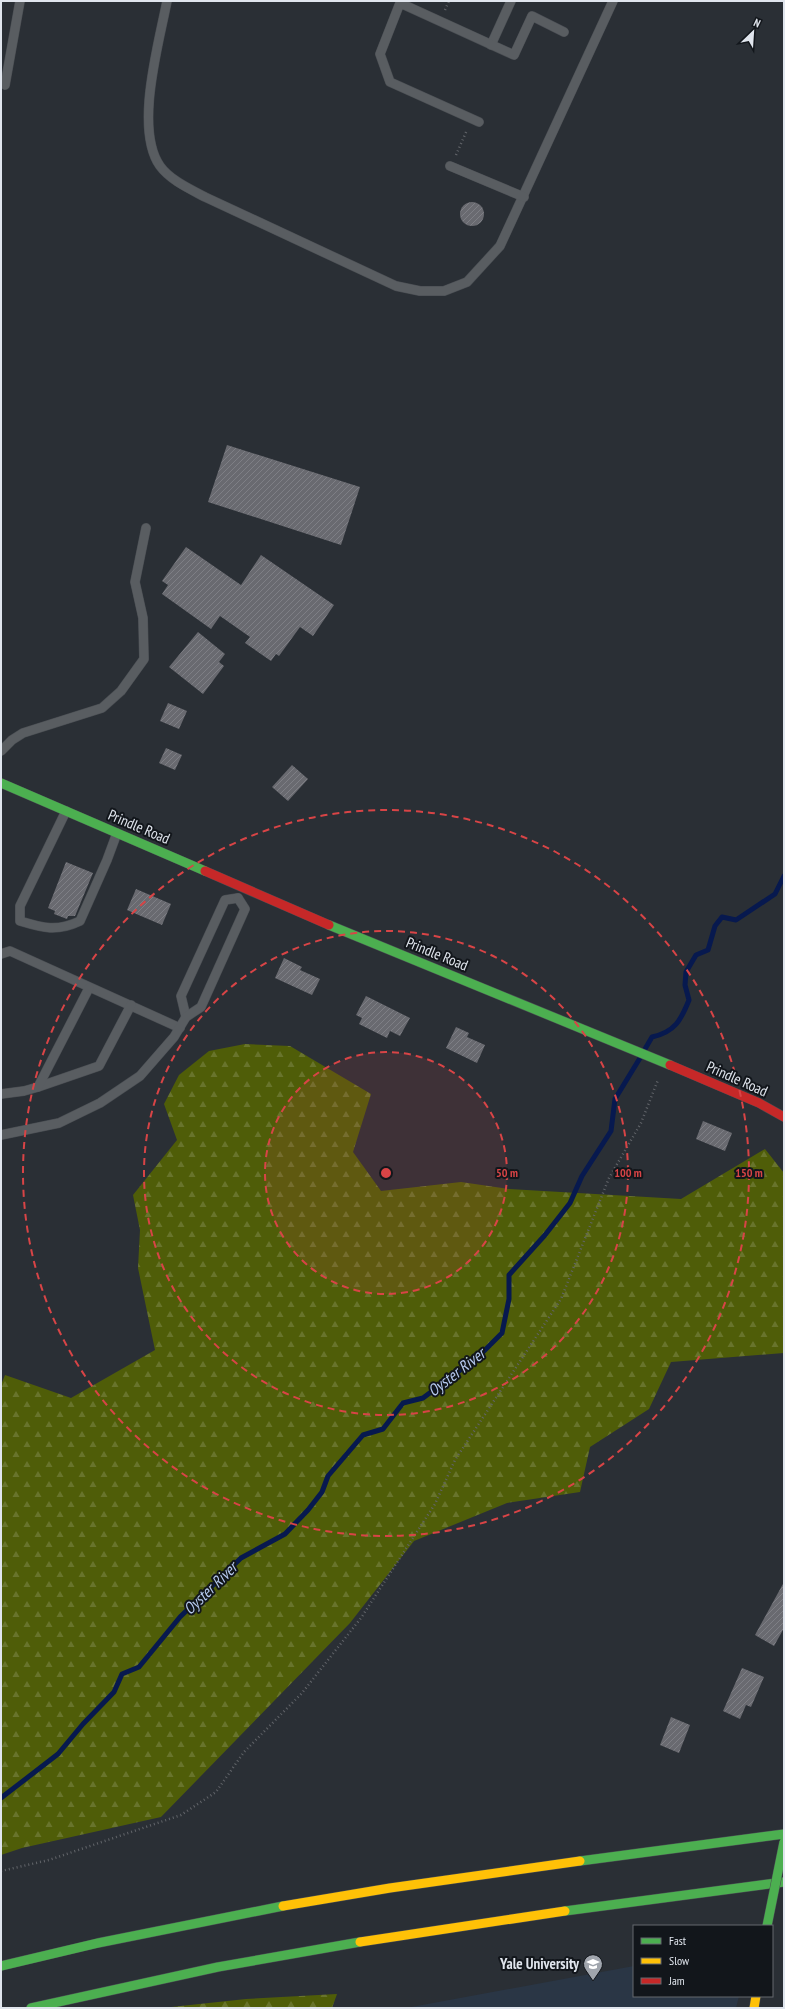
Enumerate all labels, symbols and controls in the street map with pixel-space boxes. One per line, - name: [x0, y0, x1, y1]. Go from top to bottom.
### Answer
- north arrow: [733, 12, 773, 52]
- text: N: [752, 15, 763, 31]
- street label: Prindle Road: [105, 805, 173, 848]
- street label: Prindle Road: [403, 933, 471, 975]
- street label: Prindle Road: [704, 1057, 771, 1100]
- text: 50 m: [496, 1165, 518, 1180]
- text: 100 m: [614, 1165, 642, 1180]
- text: 150 m: [735, 1165, 763, 1180]
- centre of rings: [379, 1166, 393, 1180]
- water label: Oyster River: [423, 1342, 491, 1401]
- water label: Oyster River: [179, 1556, 243, 1618]
- legend: [633, 1925, 773, 1997]
- text: Fast: [669, 1933, 687, 1948]
- school or university icon: Yale University: [582, 1953, 604, 1981]
- text: Slow: [669, 1953, 690, 1968]
- place label: Yale University: [499, 1954, 580, 1973]
- text: Jam: [668, 1973, 685, 1988]

